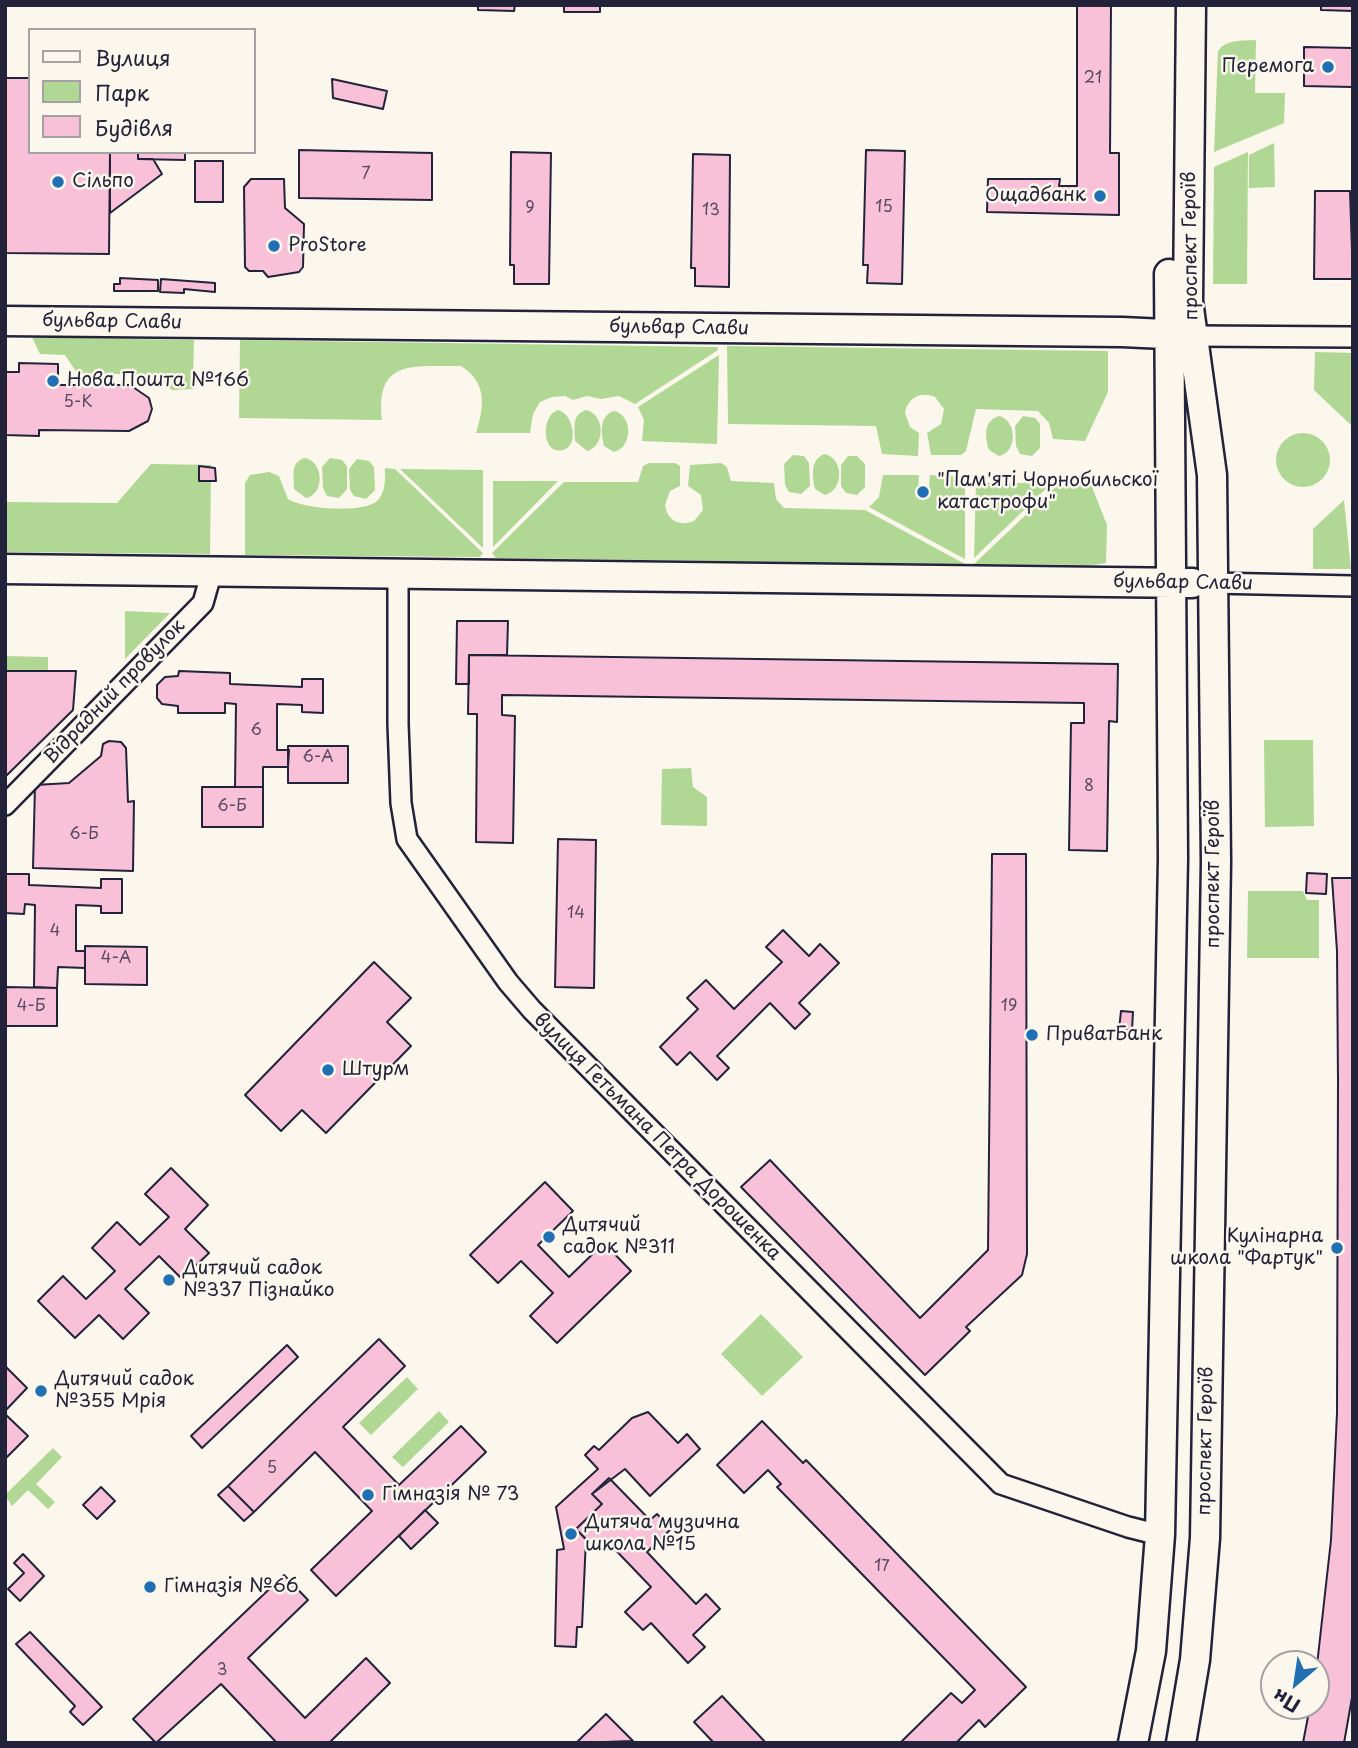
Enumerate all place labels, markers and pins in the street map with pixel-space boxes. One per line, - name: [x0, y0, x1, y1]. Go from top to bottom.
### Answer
- place label: Перемога: [1222, 56, 1314, 78]
- marker: Перемога: [1320, 59, 1336, 75]
- place label: Сільпо: [72, 171, 134, 193]
- marker: Сільпо: [50, 174, 66, 190]
- place label: Ощадбанк: [985, 185, 1086, 207]
- marker: Ощадбанк: [1092, 188, 1108, 204]
- place label: ProStore: [288, 235, 367, 257]
- marker: ProStore: [266, 238, 282, 254]
- place label: Нова Пошта №166: [67, 370, 249, 392]
- marker: Нова Пошта №166: [45, 373, 61, 389]
- place label: "Пам'яті Чорнобильскої катастрофи": [937, 470, 1158, 514]
- marker: "Пам'яті Чорнобильскої катастрофи": [915, 484, 931, 500]
- place label: ПриватБанк: [1046, 1024, 1162, 1046]
- marker: ПриватБанк: [1024, 1027, 1040, 1043]
- place label: Штурм: [342, 1059, 409, 1081]
- marker: Штурм: [320, 1062, 336, 1078]
- place label: Дитячий садок №311: [563, 1215, 675, 1259]
- place label: Кулінарна школа "Фартук": [1170, 1226, 1323, 1270]
- marker: Дитячий садок №311: [541, 1229, 557, 1245]
- marker: Кулінарна школа "Фартук": [1329, 1240, 1345, 1256]
- place label: Дитячий садок №337 Пізнайко: [183, 1258, 334, 1302]
- marker: Дитячий садок №337 Пізнайко: [161, 1272, 177, 1288]
- place label: Дитячий садок №355 Мрія: [55, 1369, 194, 1413]
- marker: Дитячий садок №355 Мрія: [33, 1383, 49, 1399]
- place label: Гімназія № 73: [382, 1484, 519, 1506]
- marker: Гімназія № 73: [360, 1487, 376, 1503]
- place label: Дитяча музична школа №15: [585, 1512, 740, 1556]
- marker: Дитяча музична школа №15: [563, 1526, 579, 1542]
- place label: Гімназія №66: [164, 1576, 299, 1598]
- marker: Гімназія №66: [142, 1579, 158, 1595]

